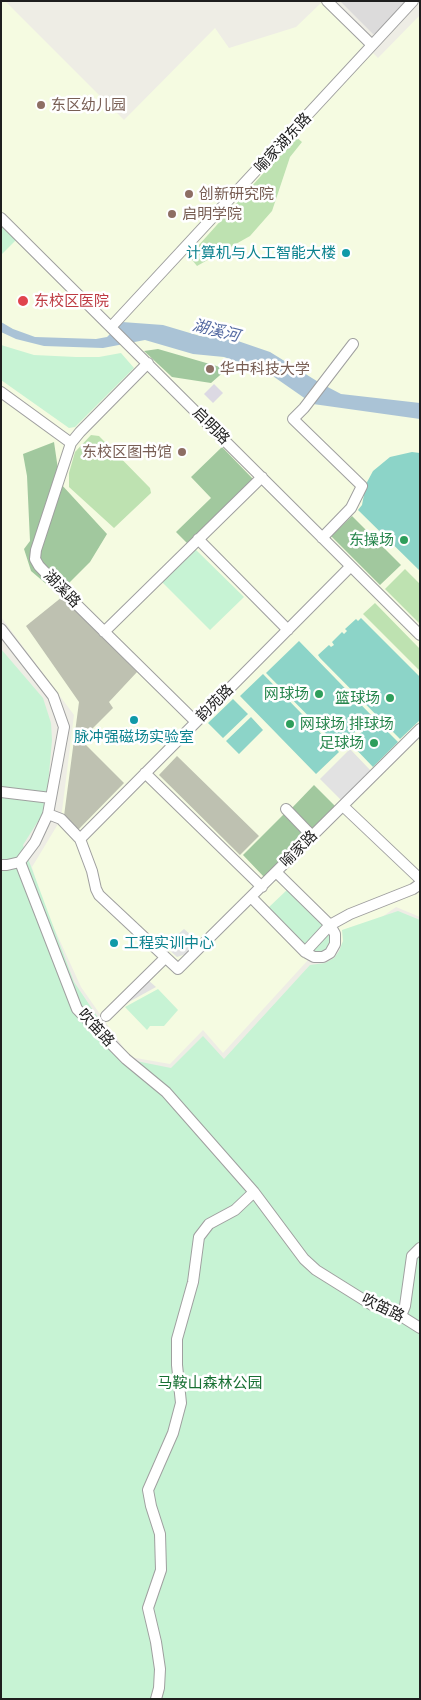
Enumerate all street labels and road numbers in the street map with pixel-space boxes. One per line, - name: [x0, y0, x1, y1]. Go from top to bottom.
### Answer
- street label: 喻家湖东路: [251, 109, 315, 177]
- street label: 启明路: [189, 404, 233, 448]
- street label: 湖溪路: [40, 567, 84, 611]
- street label: 韵苑路: [193, 681, 237, 725]
- street label: 喻家路: [277, 827, 321, 871]
- street label: 吹笛路: [74, 1005, 118, 1051]
- street label: 吹笛路: [359, 1290, 407, 1326]

